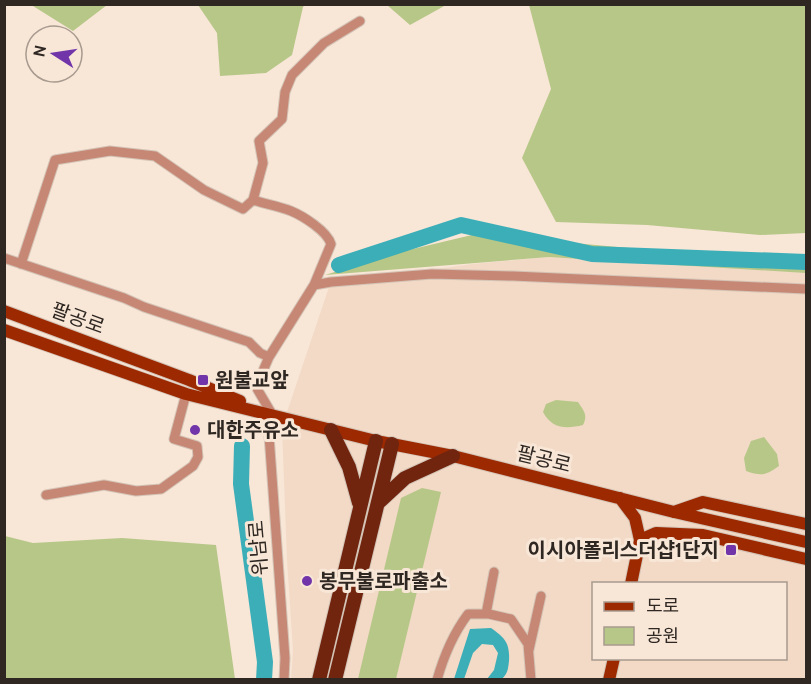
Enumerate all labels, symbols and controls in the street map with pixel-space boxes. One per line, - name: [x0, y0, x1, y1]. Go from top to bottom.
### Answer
- north arrow: [24, 24, 84, 84]
- text: N: [29, 43, 50, 58]
- street label: 팔공로: [48, 297, 108, 339]
- place label: 원불교앞: [215, 368, 289, 392]
- marker: 원불교앞: [196, 373, 210, 387]
- place label: 대한주유소: [207, 418, 299, 442]
- marker: 대한주유소: [188, 423, 202, 437]
- street label: 팔공로: [514, 441, 574, 477]
- street label: 위남로: [244, 519, 272, 577]
- place label: 이시아폴리스더샵1단지: [528, 538, 719, 562]
- marker: 이시아폴리스더샵1단지: [724, 543, 738, 557]
- place label: 봉무불로파출소: [319, 569, 448, 593]
- marker: 봉무불로파출소: [300, 574, 314, 588]
- legend: [592, 582, 787, 660]
- text: 도로: [646, 595, 679, 617]
- text: 공원: [646, 625, 679, 647]

